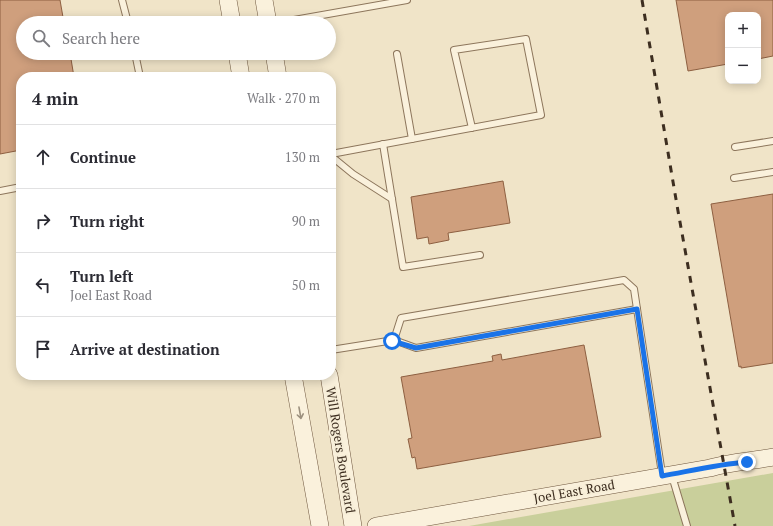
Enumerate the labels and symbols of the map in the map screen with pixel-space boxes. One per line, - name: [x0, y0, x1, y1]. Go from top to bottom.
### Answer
- route start: [383, 332, 401, 350]
- street label: Will Rogers Boulevard: [322, 386, 360, 514]
- one-way arrow: [296, 407, 304, 420]
- route end: [738, 453, 756, 471]
- street label: Joel East Road: [532, 475, 616, 507]

